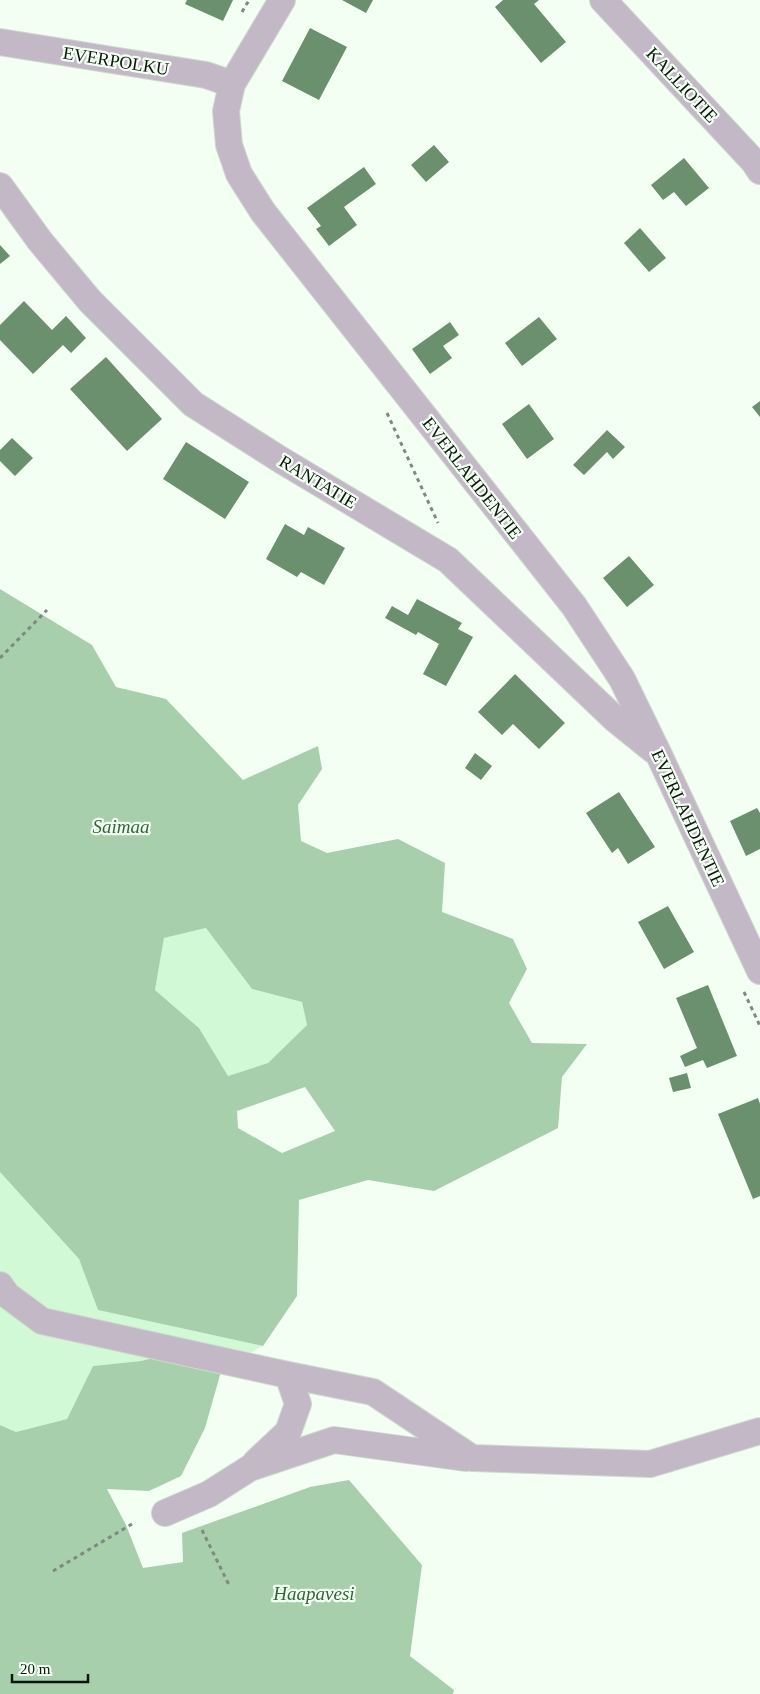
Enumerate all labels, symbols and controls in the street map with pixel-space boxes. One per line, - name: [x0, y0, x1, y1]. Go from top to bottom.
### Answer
- street label: EVERPOLKU: [62, 43, 170, 79]
- street label: KALLIOTIE: [642, 43, 722, 127]
- street label: EVERLAHDENTIE: [418, 413, 526, 543]
- street label: RANTATIE: [276, 451, 360, 513]
- street label: EVERLAHDENTIE: [647, 746, 729, 890]
- water label: Saimaa: [93, 816, 150, 837]
- water label: Haapavesi: [272, 1583, 355, 1604]
- scale bar: [12, 1652, 89, 1684]
- text: 20 m: [20, 1661, 51, 1677]

